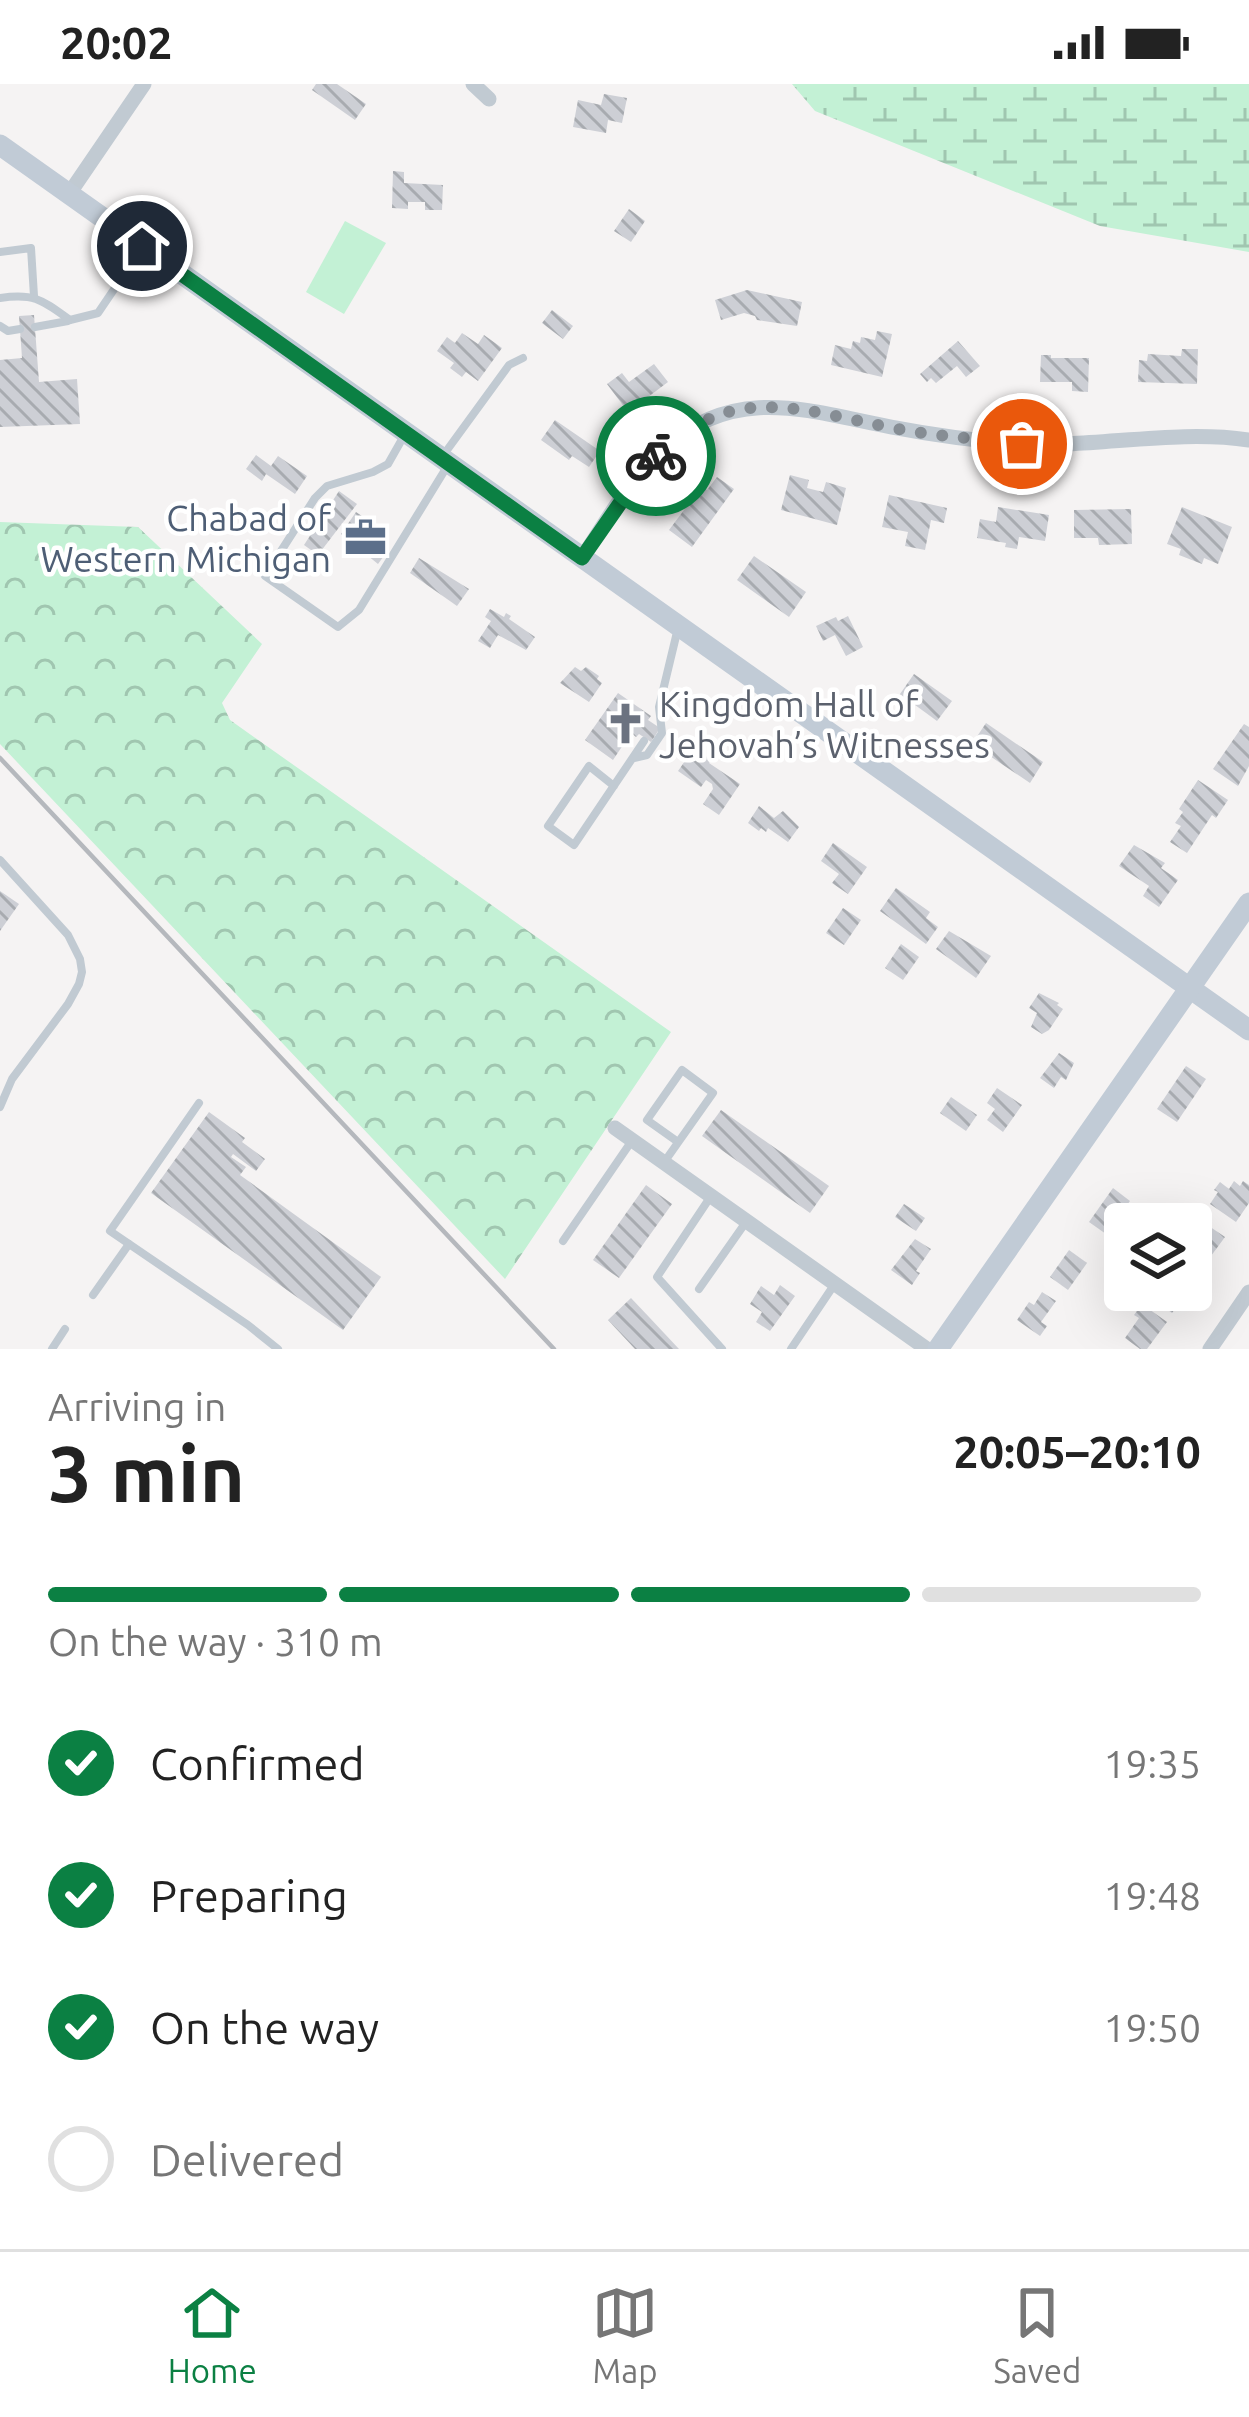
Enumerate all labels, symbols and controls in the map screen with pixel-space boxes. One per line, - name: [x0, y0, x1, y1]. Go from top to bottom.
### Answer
- text: 20:02: [60, 17, 173, 68]
- pin: [91, 195, 193, 297]
- icon: home: [109, 213, 175, 279]
- pin: [971, 393, 1073, 495]
- courier: [596, 396, 716, 516]
- icon: bag: [989, 411, 1055, 477]
- icon: bike: [623, 423, 689, 489]
- place label: Chabad of Western Michigan: [41, 497, 331, 579]
- office icon: Chabad of Western Michigan: [342, 515, 388, 561]
- place label: Kingdom Hall of Jehovah’s Witnesses: [659, 683, 990, 765]
- church icon: Kingdom Hall of Jehovah’s Witnesses: [602, 701, 648, 747]
- map controls: [1104, 1203, 1212, 1311]
- button: layers: [1104, 1203, 1212, 1311]
- text: Arriving in: [48, 1385, 226, 1428]
- text: 20:05–20:10: [953, 1426, 1201, 1477]
- text: 3 min: [48, 1429, 245, 1517]
- text: On the way · 310 m: [48, 1620, 383, 1663]
- icon: check: [48, 1730, 114, 1796]
- text: Confirmed: [150, 1738, 365, 1789]
- text: 19:35: [1103, 1742, 1201, 1785]
- icon: check: [48, 1862, 114, 1928]
- text: Preparing: [150, 1870, 348, 1921]
- text: 19:48: [1103, 1874, 1201, 1917]
- icon: check: [48, 1994, 114, 2060]
- text: On the way: [150, 2002, 379, 2053]
- text: 19:50: [1103, 2006, 1201, 2049]
- text: Delivered: [150, 2134, 344, 2185]
- tab: Home: [168, 2280, 257, 2389]
- tab: Map: [592, 2280, 658, 2389]
- tab: Saved: [993, 2280, 1081, 2389]

